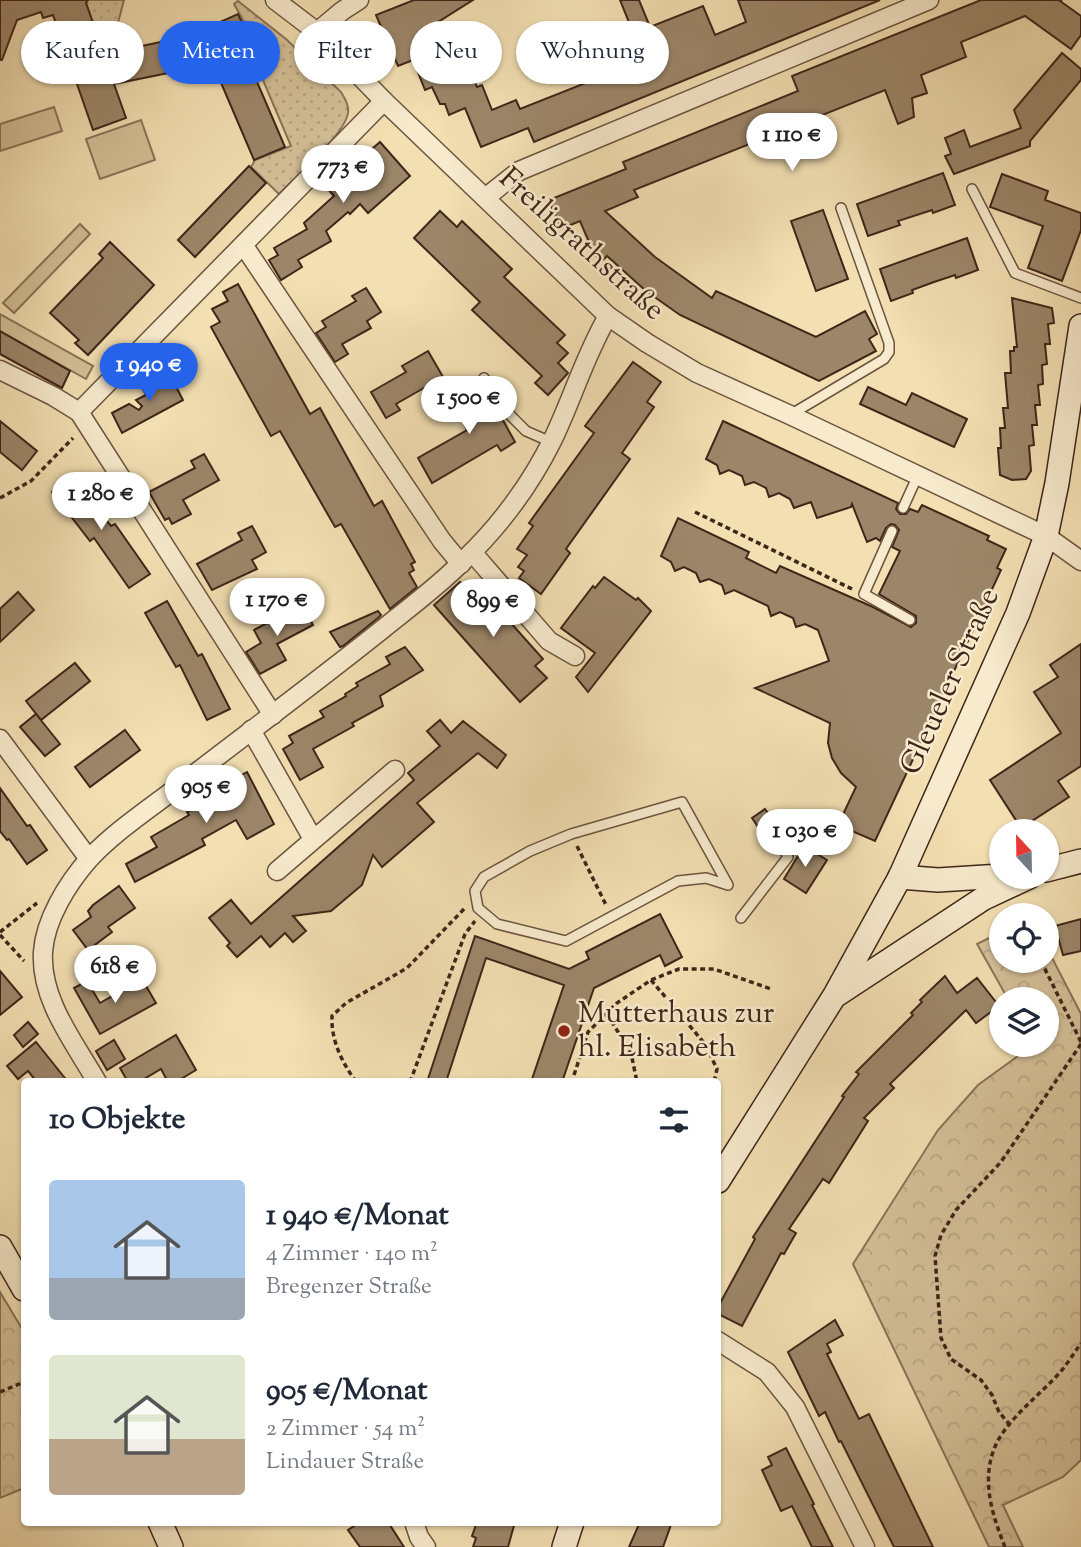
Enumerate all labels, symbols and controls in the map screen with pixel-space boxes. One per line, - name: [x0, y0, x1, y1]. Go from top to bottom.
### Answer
- chip: Kaufen: [21, 21, 144, 84]
- chip: Mieten: [158, 21, 280, 84]
- chip: Filter: [294, 21, 396, 84]
- chip: Neu: [410, 21, 502, 84]
- chip: Wohnung: [516, 21, 669, 84]
- pin: 1 110 €: [727, 114, 857, 173]
- text: 1 110 €: [762, 119, 822, 152]
- pin: 773 €: [294, 146, 392, 205]
- text: 773 €: [317, 151, 369, 184]
- street label: Freiligrathstraße: [488, 158, 674, 332]
- pin: 1 940 €: [84, 344, 214, 403]
- text: 1 940 €: [116, 349, 182, 382]
- pin: 1 500 €: [404, 376, 534, 436]
- text: 1 500 €: [437, 382, 501, 415]
- pin: 1 280 €: [36, 472, 166, 532]
- text: 1 280 €: [68, 478, 134, 511]
- pin: 1 170 €: [212, 578, 342, 638]
- pin: 899 €: [444, 580, 542, 639]
- street label: Gleueler Straße: [891, 582, 1011, 782]
- text: 1 170 €: [246, 584, 308, 617]
- text: 899 €: [467, 585, 519, 618]
- pin: 905 €: [157, 766, 255, 825]
- text: 905 €: [181, 771, 231, 804]
- pin: 1 030 €: [740, 810, 870, 869]
- text: 1 030 €: [772, 815, 838, 848]
- north arrow: [989, 819, 1059, 889]
- map controls: [989, 819, 1059, 1057]
- button: locate: [989, 903, 1059, 973]
- pin: 618 €: [66, 946, 164, 1005]
- text: 618 €: [90, 951, 140, 984]
- button: layers: [989, 987, 1059, 1057]
- place label: Mutterhaus zur hl. Elisabeth: [578, 993, 774, 1070]
- marker: Mutterhaus zur hl. Elisabeth: [556, 1023, 572, 1039]
- text: 10 Objekte: [49, 1099, 185, 1142]
- icon: filters: [655, 1101, 693, 1139]
- text: 1 940 €/Monat: [266, 1195, 449, 1238]
- icon: home: [105, 1208, 189, 1292]
- text: 4 Zimmer · 140 m²: [266, 1238, 438, 1271]
- text: Bregenzer Straße: [266, 1271, 432, 1304]
- text: 905 €/Monat: [266, 1370, 428, 1413]
- icon: home: [105, 1383, 189, 1467]
- text: 2 Zimmer · 54 m²: [266, 1413, 425, 1446]
- text: Lindauer Straße: [266, 1446, 424, 1479]

